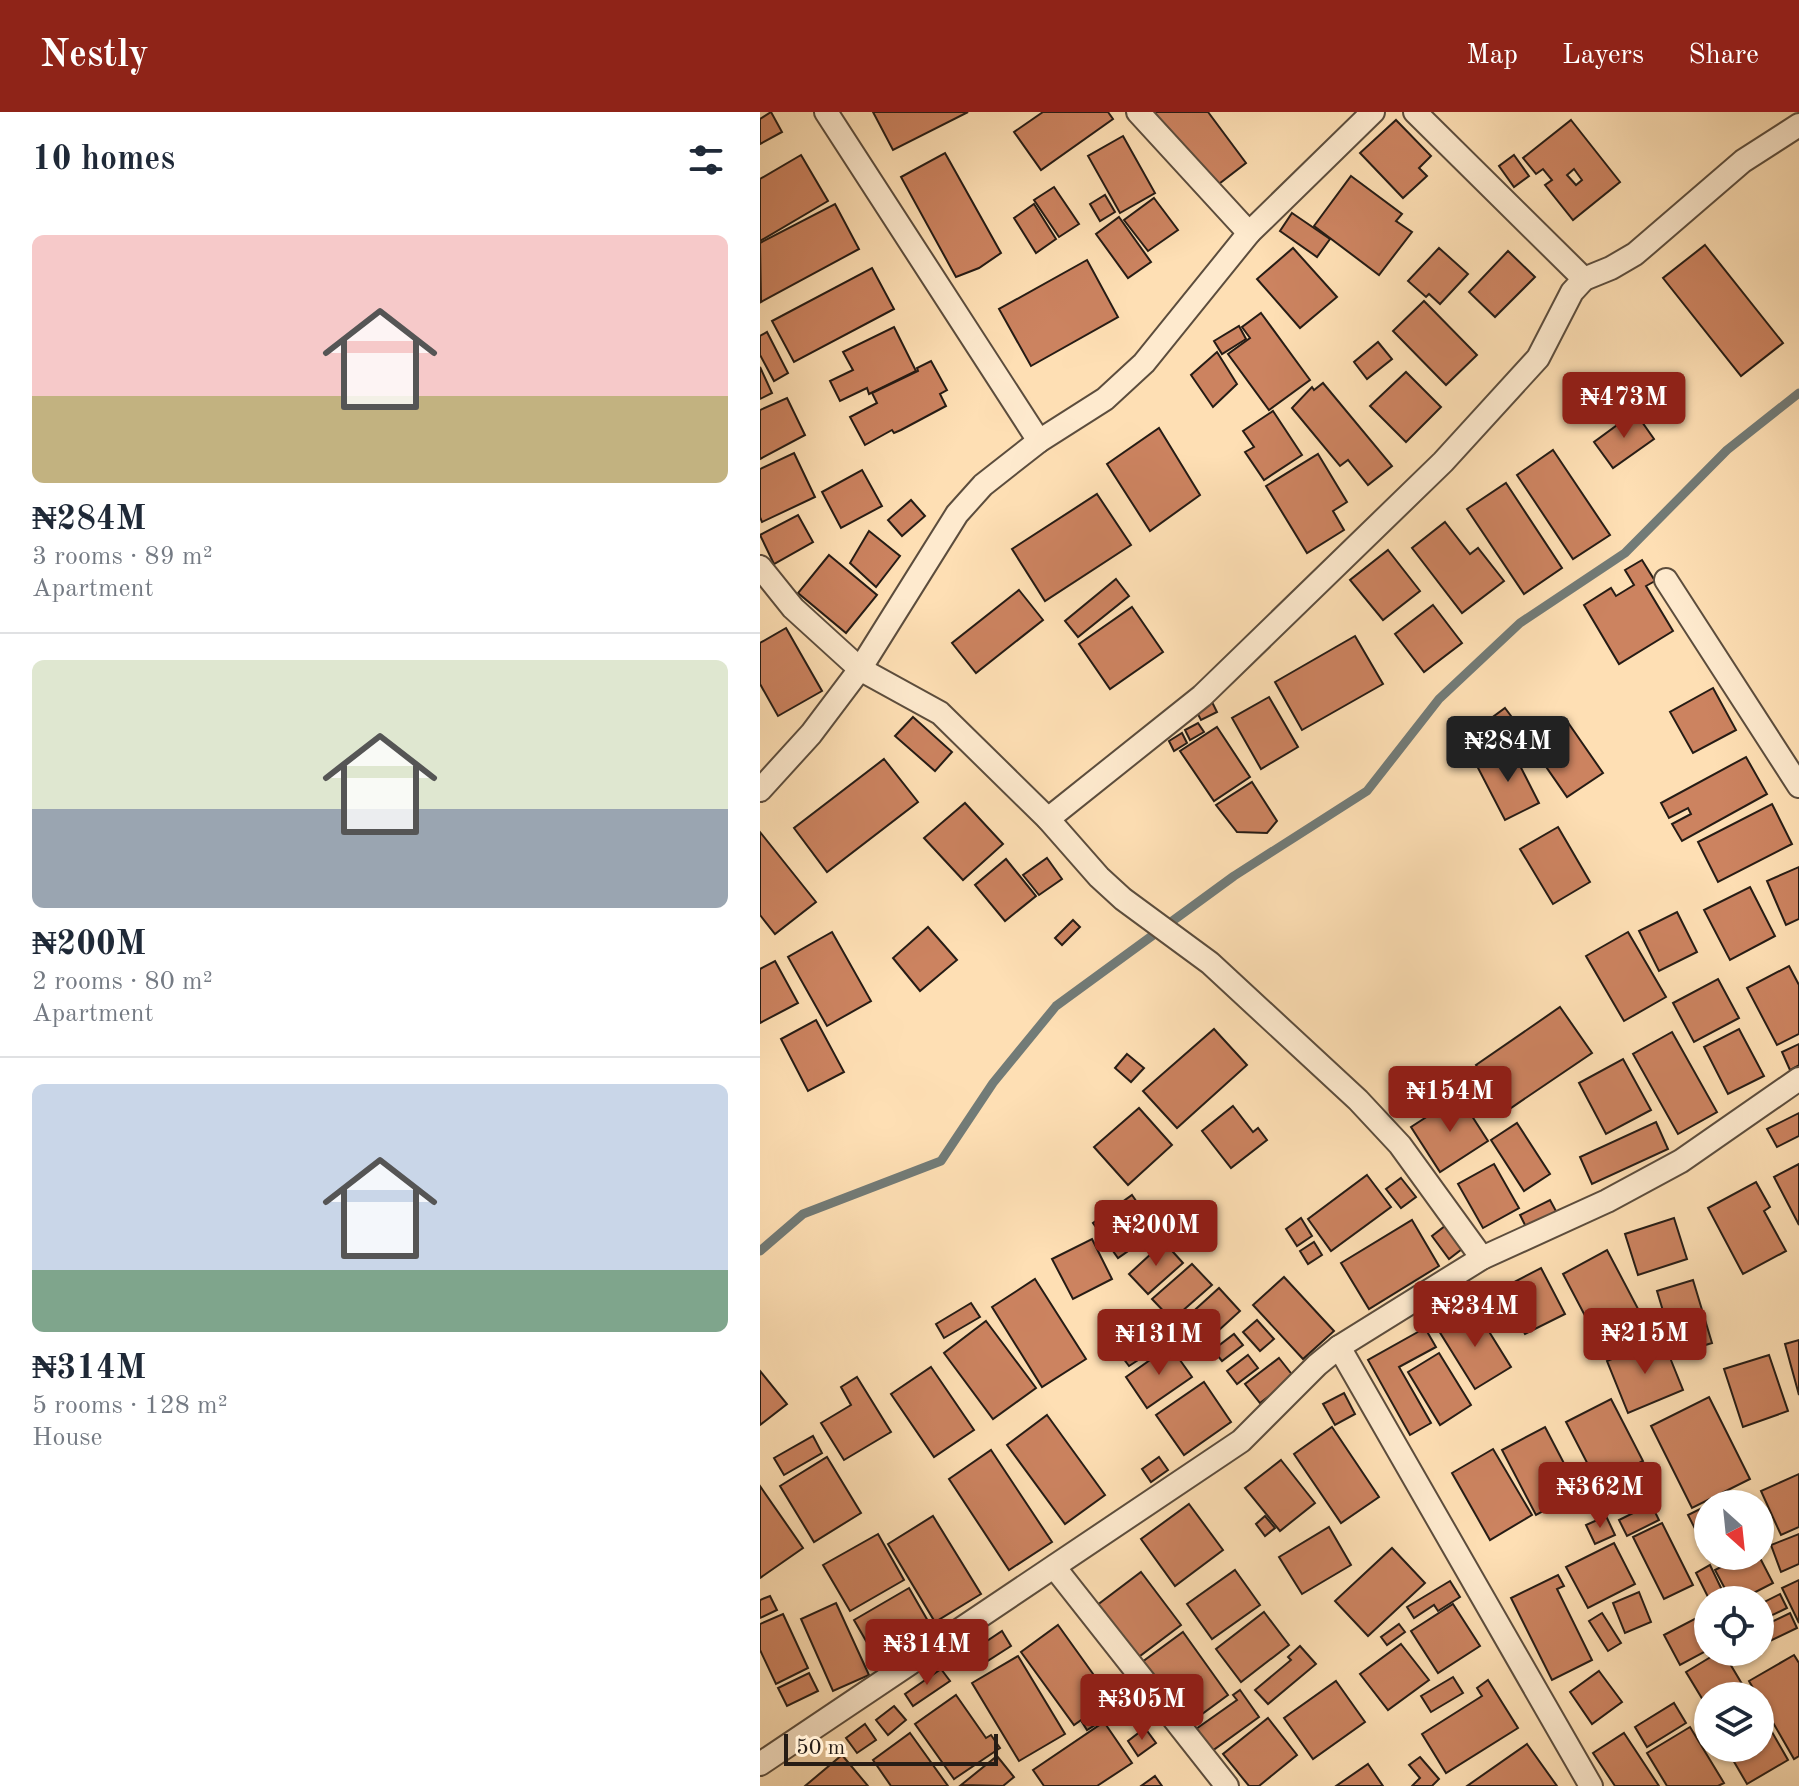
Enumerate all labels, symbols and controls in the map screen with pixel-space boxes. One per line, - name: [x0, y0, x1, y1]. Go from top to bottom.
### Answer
- text: Nestly: [40, 37, 149, 75]
- text: Map: [1466, 42, 1518, 70]
- text: Layers: [1562, 42, 1644, 70]
- text: Share: [1688, 42, 1759, 70]
- icon: filters: [684, 138, 728, 182]
- text: 10 homes: [32, 143, 175, 177]
- icon: home: [308, 287, 452, 431]
- pin: ₦473M: [1568, 372, 1680, 440]
- text: ₦473M: [1580, 385, 1668, 411]
- text: ₦284M: [32, 503, 146, 537]
- text: 3 rooms · 89 m²: [32, 544, 213, 570]
- text: Apartment: [32, 576, 154, 602]
- icon: home: [308, 712, 452, 856]
- pin: ₦284M: [1452, 716, 1564, 784]
- text: ₦284M: [1464, 729, 1552, 755]
- text: ₦200M: [32, 928, 146, 962]
- text: 2 rooms · 80 m²: [32, 969, 213, 995]
- text: Apartment: [32, 1001, 154, 1027]
- pin: ₦154M: [1394, 1066, 1506, 1134]
- text: ₦154M: [1406, 1079, 1494, 1105]
- icon: home: [308, 1136, 452, 1280]
- pin: ₦200M: [1100, 1200, 1212, 1268]
- text: ₦200M: [1112, 1213, 1200, 1239]
- pin: ₦234M: [1419, 1281, 1531, 1349]
- text: ₦234M: [1431, 1294, 1519, 1320]
- pin: ₦215M: [1589, 1308, 1701, 1376]
- pin: ₦131M: [1103, 1309, 1215, 1377]
- text: ₦215M: [1601, 1321, 1689, 1347]
- text: ₦131M: [1115, 1322, 1203, 1348]
- text: ₦314M: [32, 1352, 146, 1386]
- text: 5 rooms · 128 m²: [32, 1393, 228, 1419]
- text: House: [32, 1425, 103, 1451]
- pin: ₦362M: [1544, 1462, 1656, 1530]
- text: ₦362M: [1556, 1475, 1644, 1501]
- north arrow: [1694, 1490, 1774, 1570]
- map controls: [1694, 1490, 1774, 1762]
- button: locate: [1694, 1586, 1774, 1666]
- pin: ₦314M: [871, 1619, 983, 1687]
- text: ₦314M: [883, 1632, 971, 1658]
- pin: ₦305M: [1086, 1674, 1198, 1742]
- button: layers: [1694, 1682, 1774, 1762]
- text: ₦305M: [1098, 1687, 1186, 1713]
- scale bar: [784, 1730, 998, 1766]
- text: 50 m: [796, 1737, 845, 1759]

